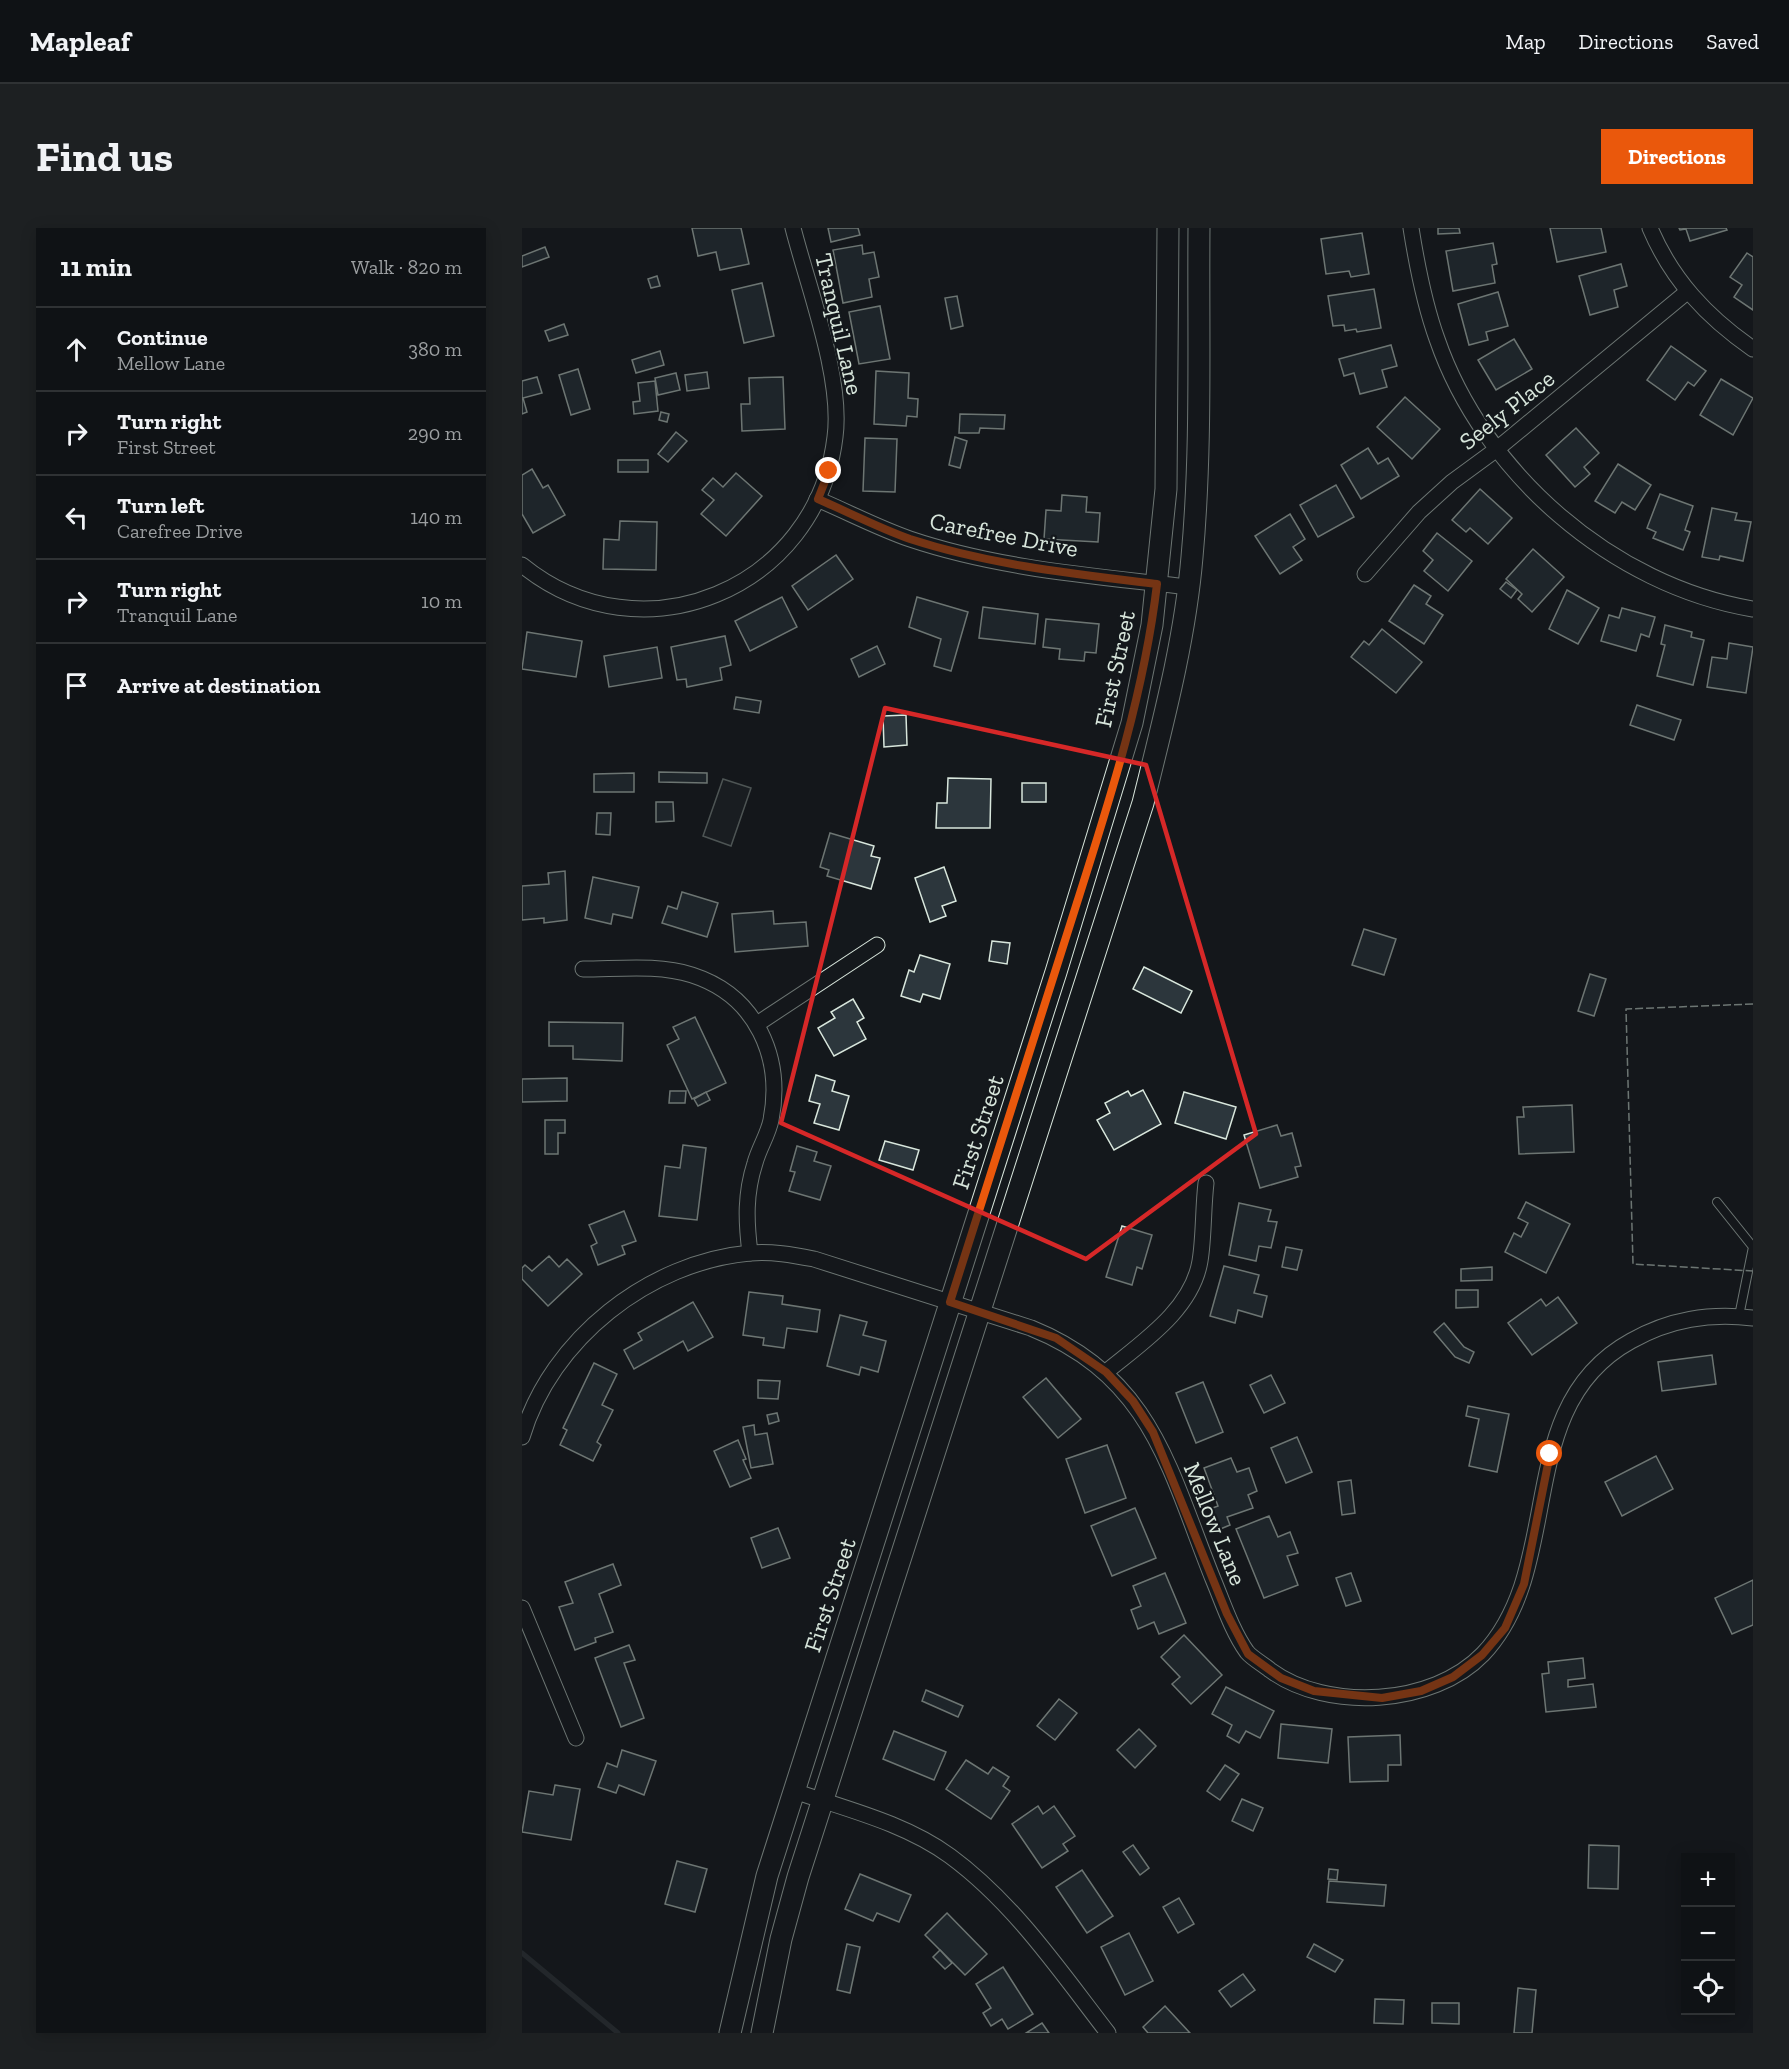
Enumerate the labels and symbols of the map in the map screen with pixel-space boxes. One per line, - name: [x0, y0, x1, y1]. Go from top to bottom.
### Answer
- street label: Tranquil Lane: [809, 250, 870, 398]
- street label: Seely Place: [1453, 363, 1560, 456]
- route end: [815, 457, 841, 483]
- street label: Carefree Drive: [927, 506, 1081, 563]
- street label: First Street: [1088, 608, 1141, 730]
- street label: First Street: [945, 1071, 1010, 1193]
- route start: [1536, 1440, 1562, 1466]
- street label: Mellow Lane: [1178, 1458, 1253, 1589]
- street label: First Street: [797, 1534, 862, 1656]

